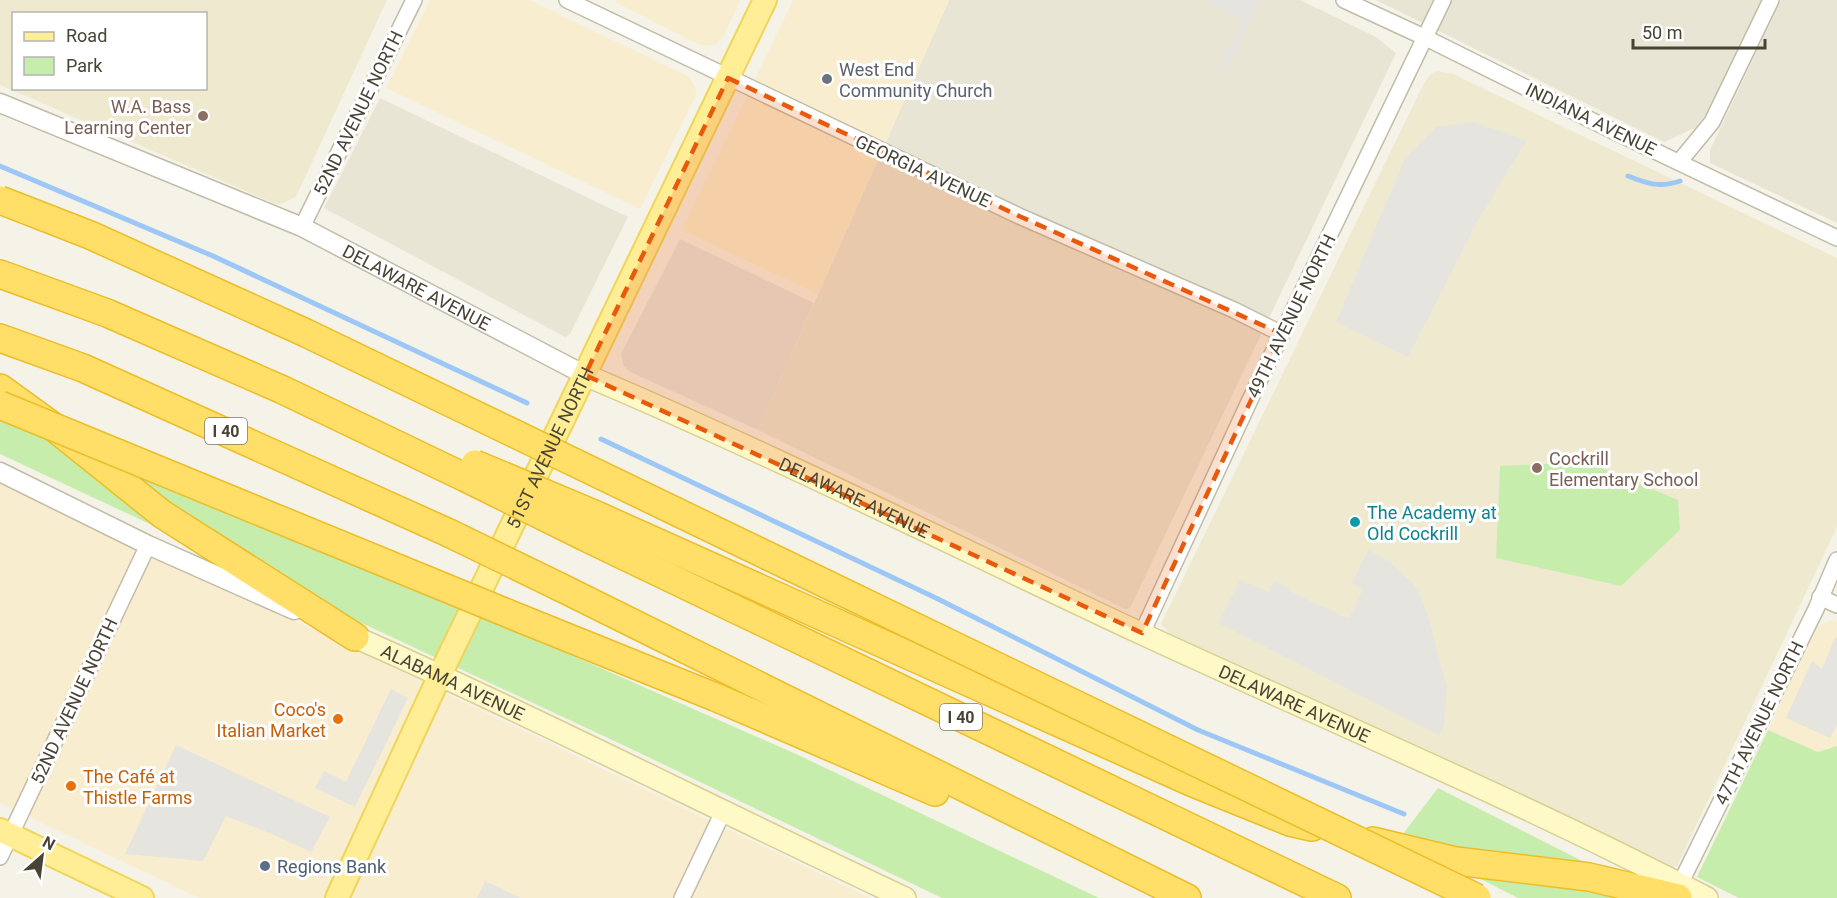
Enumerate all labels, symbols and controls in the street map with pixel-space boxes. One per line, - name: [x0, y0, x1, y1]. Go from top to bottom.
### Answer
- legend: [12, 12, 207, 90]
- scale bar: [1633, 12, 1765, 50]
- text: 50 m: [1642, 22, 1682, 43]
- text: Road: [66, 25, 107, 46]
- street label: 52ND AVENUE NORTH: [309, 27, 407, 199]
- text: Park: [66, 55, 103, 76]
- place label: West End Community Church: [839, 59, 992, 101]
- marker: West End Community Church: [820, 72, 834, 86]
- street label: INDIANA AVENUE: [1522, 78, 1660, 160]
- place label: W.A. Bass Learning Center: [64, 96, 191, 138]
- marker: W.A. Bass Learning Center: [196, 109, 210, 123]
- street label: GEORGIA AVENUE: [852, 130, 994, 212]
- street label: 49TH AVENUE NORTH: [1242, 231, 1340, 401]
- street label: DELAWARE AVENUE: [339, 240, 494, 334]
- street label: 51ST AVENUE NORTH: [502, 363, 597, 532]
- road number: I 40: [205, 418, 247, 444]
- place label: Cockrill Elementary School: [1549, 448, 1698, 490]
- street label: DELAWARE AVENUE: [776, 453, 933, 542]
- marker: Cockrill Elementary School: [1530, 461, 1544, 475]
- place label: The Academy at Old Cockrill: [1367, 502, 1497, 544]
- marker: The Academy at Old Cockrill: [1348, 515, 1362, 529]
- street label: 52ND AVENUE NORTH: [26, 615, 122, 787]
- street label: 47TH AVENUE NORTH: [1710, 638, 1808, 808]
- street label: ALABAMA AVENUE: [378, 640, 528, 724]
- street label: DELAWARE AVENUE: [1216, 660, 1374, 746]
- place label: Coco's Italian Market: [216, 699, 326, 741]
- road number: I 40: [940, 704, 982, 730]
- marker: Coco's Italian Market: [331, 712, 345, 726]
- place label: The Café at Thistle Farms: [83, 766, 192, 808]
- marker: The Café at Thistle Farms: [64, 779, 78, 793]
- north arrow: [12, 826, 72, 886]
- text: N: [39, 832, 58, 854]
- place label: Regions Bank: [277, 856, 387, 877]
- marker: Regions Bank: [258, 859, 272, 873]

